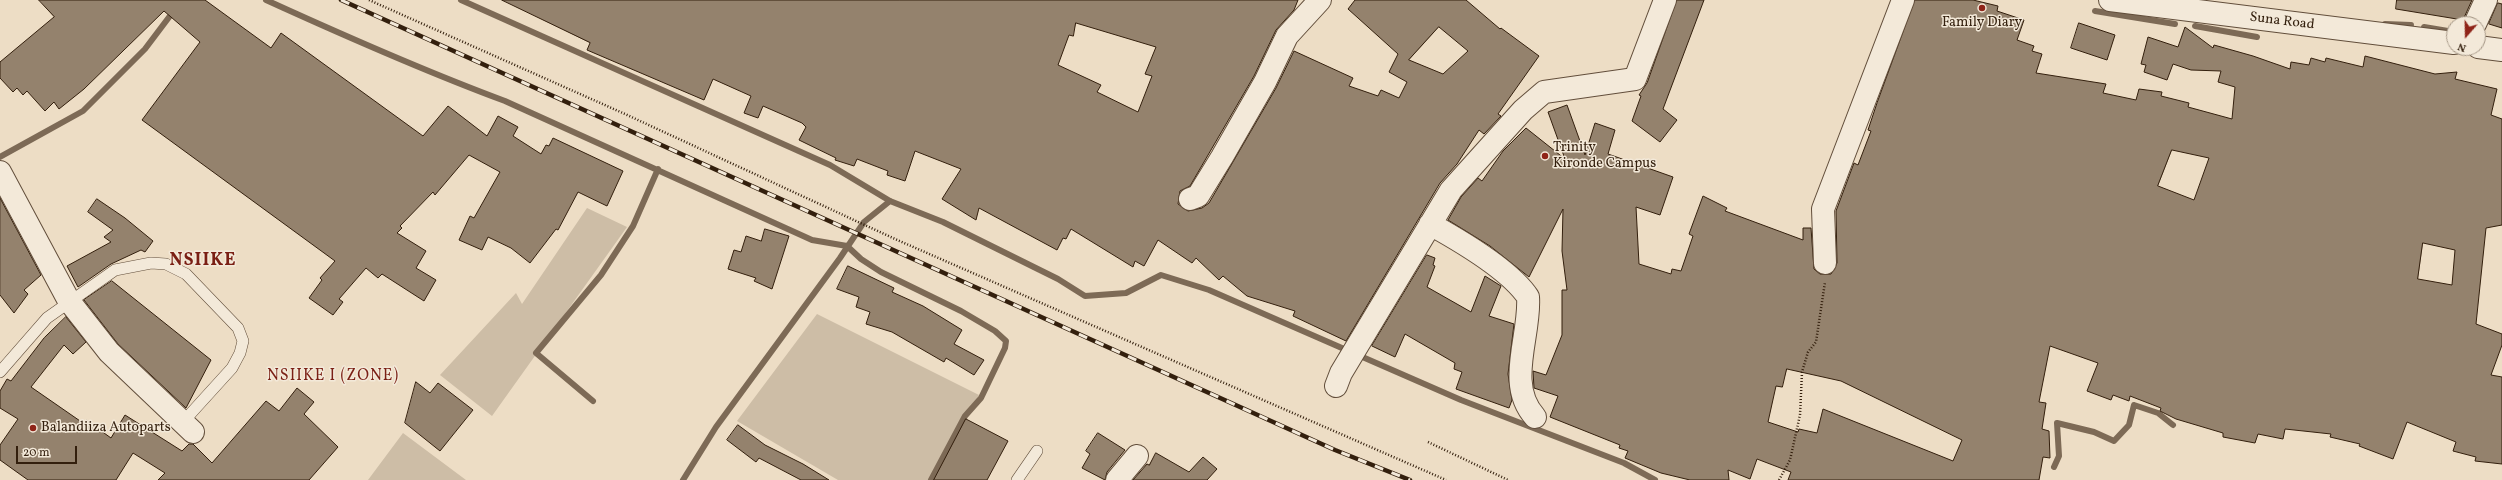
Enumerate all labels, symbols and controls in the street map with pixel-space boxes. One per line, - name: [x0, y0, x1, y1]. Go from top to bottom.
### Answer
- marker: Family Diary: [1977, 3, 1987, 13]
- street label: Suna Road: [2249, 10, 2315, 34]
- place label: Family Diary: [1942, 15, 2022, 31]
- north arrow: [2446, 16, 2486, 56]
- text: N: [2456, 38, 2468, 55]
- place label: Trinity Kironde Campus: [1553, 140, 1656, 172]
- marker: Trinity Kironde Campus: [1540, 151, 1550, 161]
- district label: NSIIKE: [169, 251, 237, 273]
- district label: NSIIKE I (ZONE): [267, 367, 399, 387]
- place label: Balandiiza Autoparts: [41, 420, 171, 436]
- marker: Balandiiza Autoparts: [28, 423, 38, 433]
- scale bar: [18, 438, 79, 464]
- text: 20 m: [23, 445, 50, 461]

